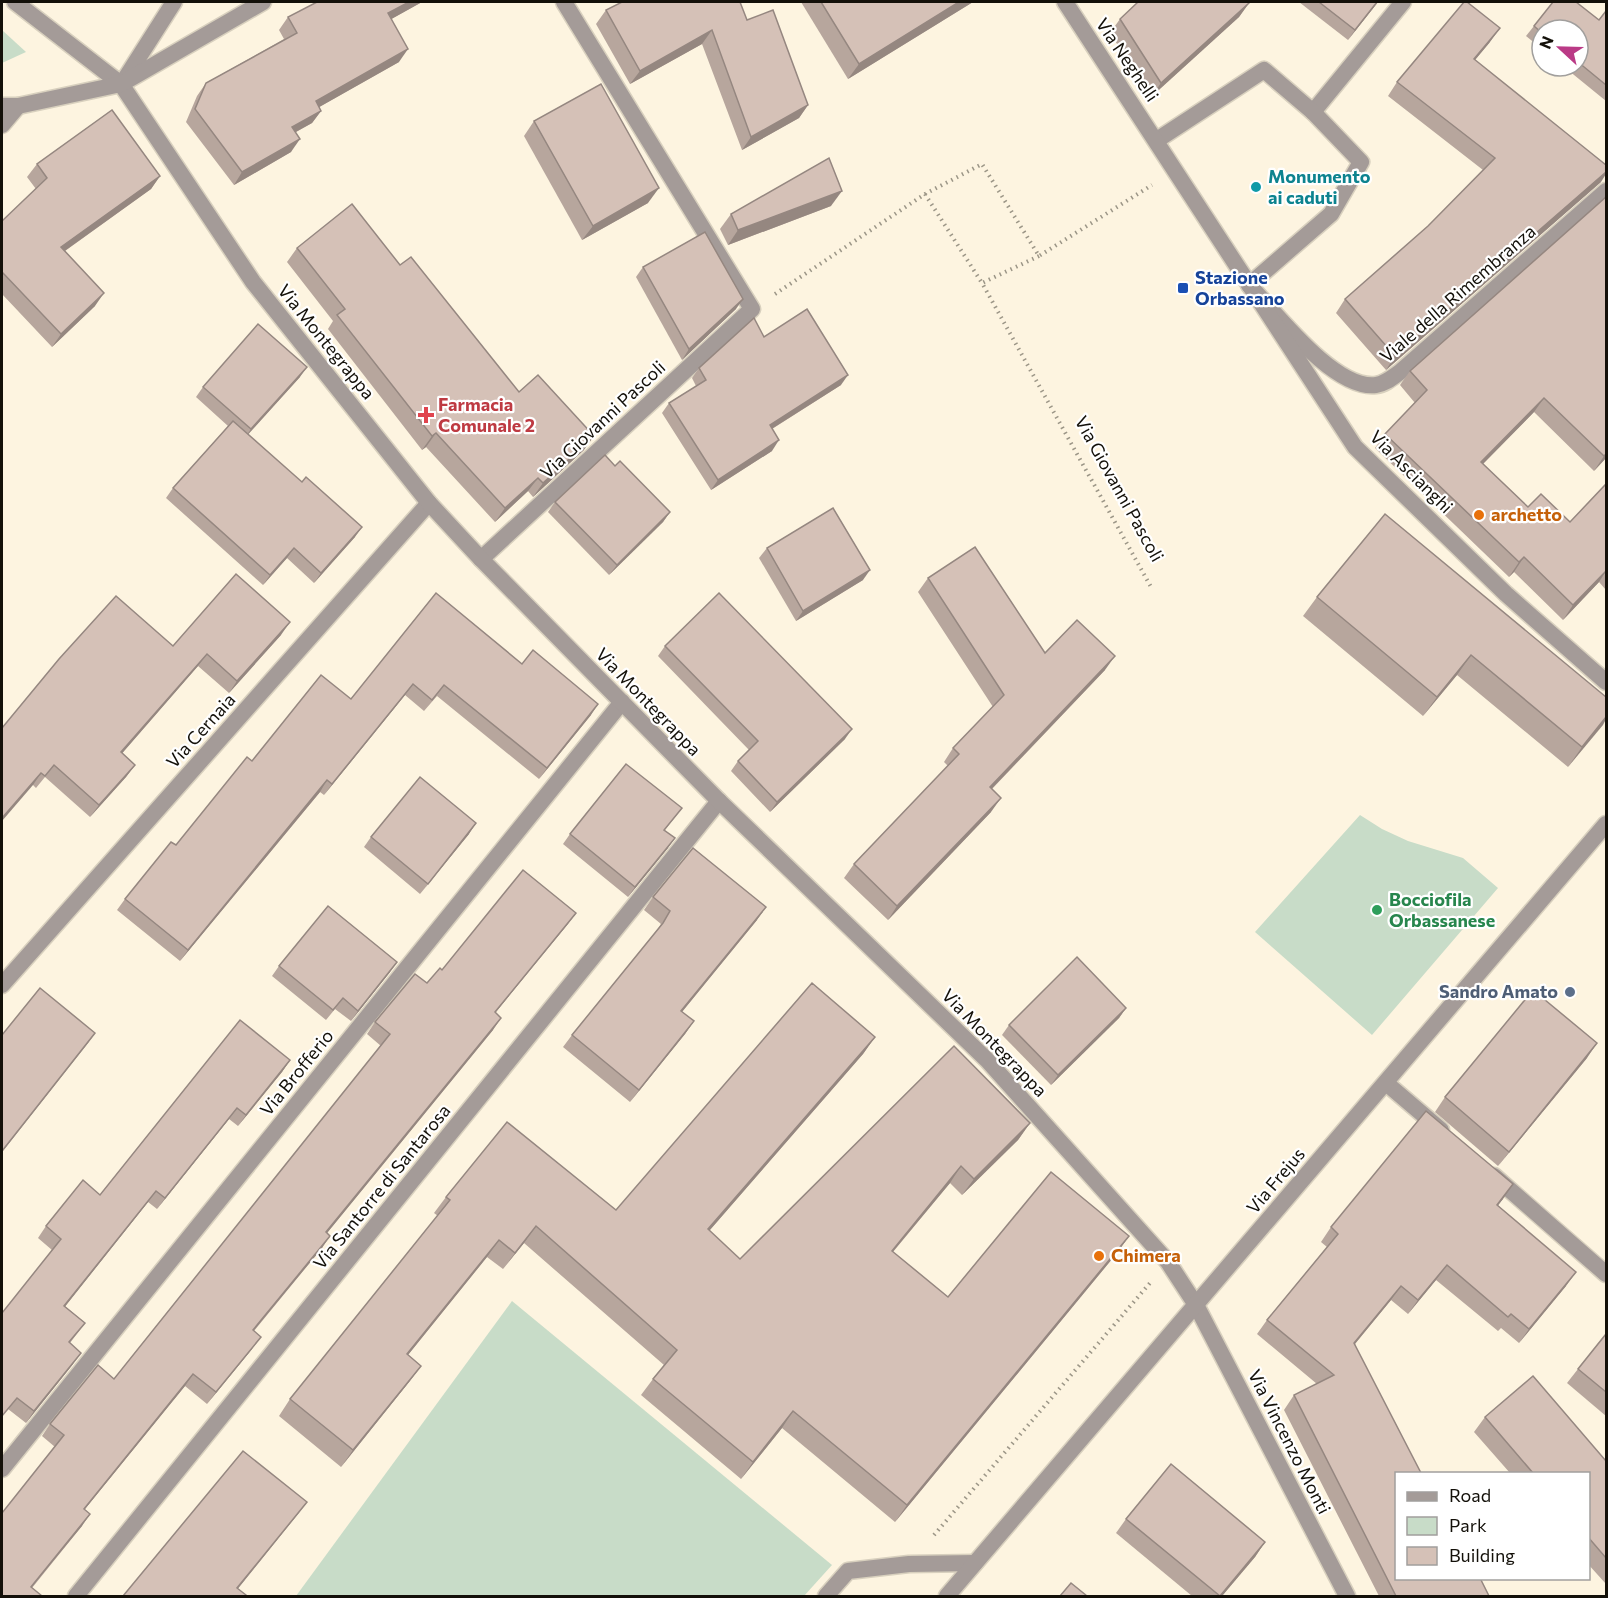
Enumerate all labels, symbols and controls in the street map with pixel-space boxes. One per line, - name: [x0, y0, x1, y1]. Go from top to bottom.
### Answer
- street label: Via Neghelli: [1092, 13, 1164, 105]
- north arrow: [1530, 18, 1590, 78]
- text: N: [1535, 33, 1557, 51]
- place label: Monumento ai caduti: [1268, 165, 1371, 208]
- marker: Monumento ai caduti: [1249, 180, 1263, 194]
- street label: Viale della Rimembranza: [1375, 220, 1540, 367]
- place label: Stazione Orbassano: [1195, 266, 1285, 309]
- street label: Via Montegrappa: [274, 279, 380, 403]
- marker: Stazione Orbassano: [1176, 281, 1190, 295]
- street label: Via Giovanni Pascoli: [535, 356, 669, 483]
- place label: Farmacia Comunale 2: [438, 393, 535, 436]
- marker: Farmacia Comunale 2: [419, 408, 433, 422]
- street label: Via Giovanni Pascoli: [1071, 412, 1169, 565]
- street label: Via Ascianghi: [1366, 425, 1458, 517]
- place label: archetto: [1491, 503, 1562, 525]
- marker: archetto: [1472, 508, 1486, 522]
- street label: Via Montegrappa: [592, 643, 706, 760]
- street label: Via Cernaia: [161, 689, 239, 772]
- place label: Bocciofila Orbassanese: [1389, 888, 1495, 931]
- marker: Bocciofila Orbassanese: [1370, 903, 1384, 917]
- place label: Sandro Amato: [1439, 980, 1558, 1002]
- street label: Via Montegrappa: [938, 984, 1052, 1101]
- marker: Sandro Amato: [1563, 985, 1577, 999]
- street label: Via Brofferio: [255, 1025, 338, 1120]
- street label: Via Santorre di Santarosa: [308, 1099, 455, 1273]
- street label: Via Frejus: [1241, 1143, 1309, 1218]
- place label: Chimera: [1111, 1244, 1181, 1266]
- marker: Chimera: [1092, 1249, 1106, 1263]
- street label: Via Vincenzo Monti: [1244, 1366, 1336, 1517]
- legend: [1395, 1472, 1590, 1580]
- text: Road: [1449, 1484, 1491, 1506]
- text: Park: [1449, 1514, 1487, 1536]
- text: Building: [1449, 1544, 1515, 1566]

